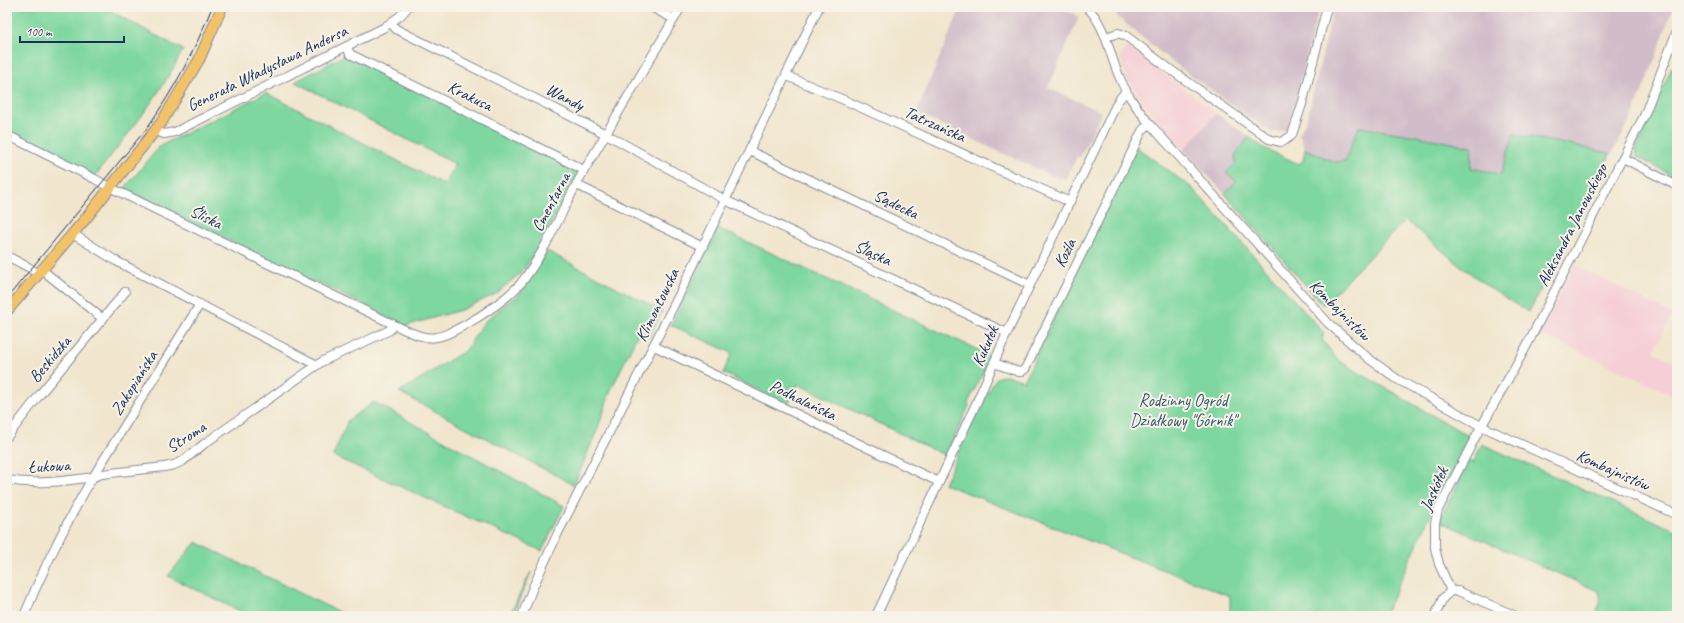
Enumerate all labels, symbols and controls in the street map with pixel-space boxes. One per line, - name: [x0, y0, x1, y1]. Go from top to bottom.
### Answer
- scale bar: [20, 18, 124, 44]
- street label: Generała Władysława Andersa: [183, 19, 352, 116]
- text: 100 m: [26, 24, 53, 40]
- street label: Krakusa: [444, 76, 498, 117]
- street label: Wandy: [542, 79, 589, 116]
- street label: Tatrzańska: [901, 101, 970, 147]
- street label: Aleksandra Janowskiego: [1532, 158, 1613, 290]
- street label: Cmentarna: [527, 167, 576, 235]
- street label: Sądecka: [870, 184, 923, 224]
- street label: Śliska: [187, 199, 227, 234]
- street label: Koźla: [1049, 234, 1082, 271]
- street label: Śląska: [851, 235, 896, 271]
- street label: Klimontowska: [630, 264, 684, 345]
- street label: Kombajnistów: [1305, 275, 1376, 346]
- street label: Kukułek: [967, 321, 1004, 369]
- street label: Beskidzka: [24, 330, 77, 387]
- street label: Zakopiańska: [106, 345, 163, 419]
- street label: Podhalańska: [766, 375, 841, 426]
- park label: Rodzinny Ogród Działkowy "Górnik": [1130, 390, 1240, 431]
- street label: Stroma: [162, 416, 211, 457]
- street label: Kombajnistów: [1573, 445, 1654, 496]
- street label: Łukowa: [28, 454, 72, 478]
- street label: Jaskółek: [1415, 462, 1454, 515]

